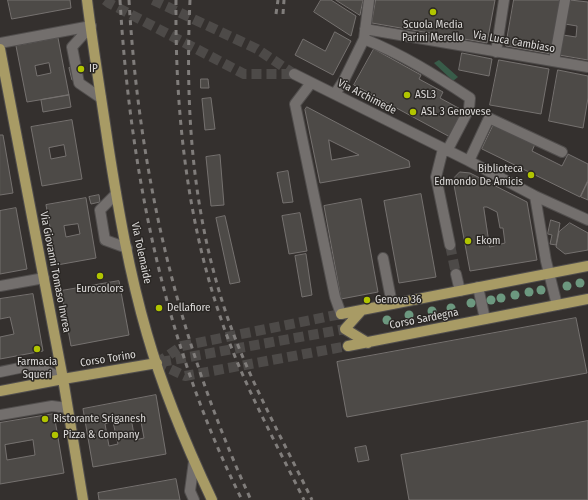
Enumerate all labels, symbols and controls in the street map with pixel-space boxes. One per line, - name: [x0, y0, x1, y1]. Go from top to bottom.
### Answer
- marker: Scuola Media Parini Merello: [428, 7, 438, 17]
- place label: Scuola Media Parini Merello: [402, 18, 464, 44]
- street label: Via Luca Cambiaso: [472, 28, 556, 56]
- place label: IP: [89, 62, 98, 76]
- marker: IP: [76, 64, 86, 74]
- street label: Via Archimede: [335, 77, 399, 117]
- place label: ASL3: [415, 88, 436, 102]
- marker: ASL3: [402, 90, 412, 100]
- place label: ASL 3 Genovese: [421, 105, 491, 119]
- marker: ASL 3 Genovese: [408, 107, 418, 117]
- place label: Biblioteca Edmondo De Amicis: [434, 162, 523, 188]
- marker: Biblioteca Edmondo De Amicis: [526, 170, 536, 180]
- street label: Via Giovanni Tomaso Invrea: [37, 210, 73, 334]
- street label: Via Tolemaide: [128, 221, 154, 285]
- place label: Ekom: [476, 234, 500, 248]
- marker: Ekom: [463, 236, 473, 246]
- marker: Eurocolors: [95, 271, 105, 281]
- place label: Eurocolors: [76, 282, 124, 296]
- place label: Genova 36: [375, 293, 421, 307]
- marker: Genova 36: [362, 295, 372, 305]
- place label: Dellafiore: [167, 301, 210, 315]
- marker: Dellafiore: [154, 303, 164, 313]
- street label: Corso Sardegna: [388, 306, 460, 332]
- marker: Farmacia Squeri: [32, 344, 42, 354]
- street label: Corso Torino: [79, 348, 137, 370]
- place label: Farmacia Squeri: [17, 355, 57, 381]
- place label: Ristorante Sriganesh: [53, 412, 146, 426]
- marker: Ristorante Sriganesh: [40, 414, 50, 424]
- place label: Pizza & Company: [63, 428, 139, 442]
- marker: Pizza & Company: [50, 430, 60, 440]

